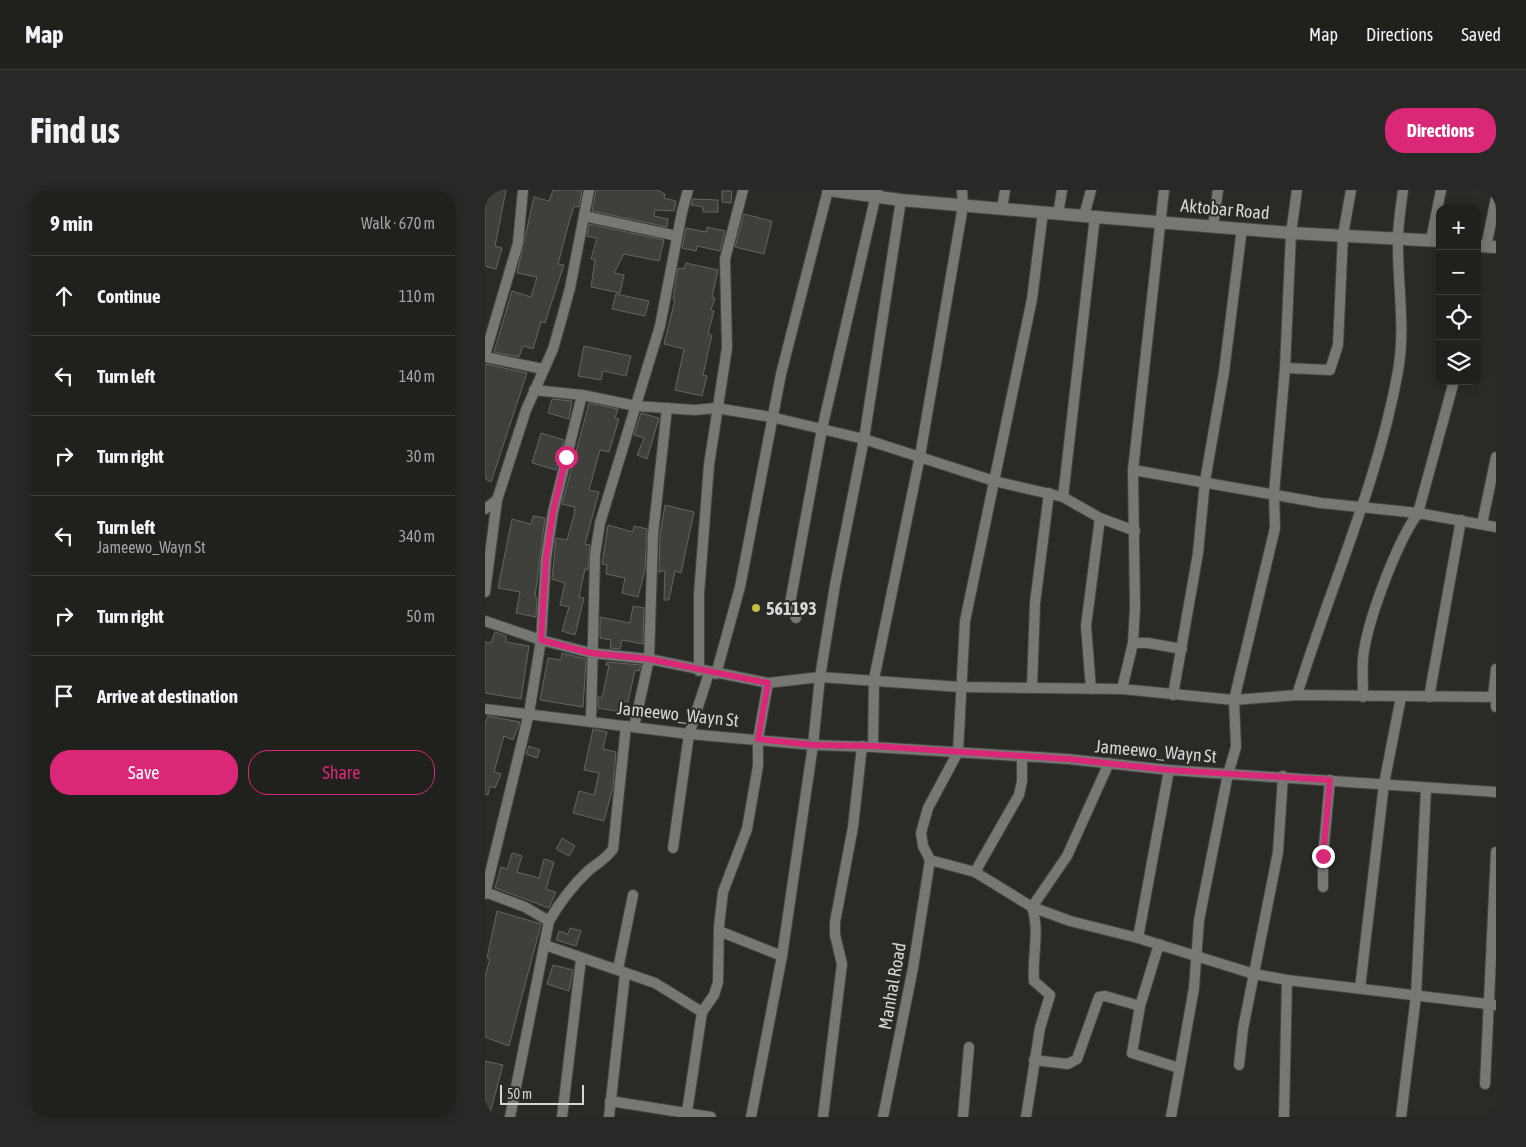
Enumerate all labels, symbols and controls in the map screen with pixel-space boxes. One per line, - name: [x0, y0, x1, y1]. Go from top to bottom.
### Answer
- text: Map: [25, 21, 64, 48]
- text: Map: [1309, 24, 1338, 45]
- text: Directions: [1366, 24, 1433, 45]
- text: Saved: [1461, 24, 1501, 45]
- button: Directions: [1385, 108, 1496, 153]
- text: Find us: [30, 110, 120, 150]
- street label: Aktobar Road: [1180, 195, 1270, 223]
- map controls: [1436, 205, 1481, 385]
- button: +: [1436, 205, 1481, 250]
- text: 9 min: [50, 211, 93, 235]
- text: Walk · 670 m: [361, 214, 435, 232]
- button: −: [1436, 250, 1481, 295]
- icon: ahead: [50, 282, 78, 310]
- text: Continue: [97, 285, 161, 307]
- text: 110 m: [399, 287, 435, 305]
- button: locate: [1436, 295, 1481, 340]
- button: layers: [1436, 340, 1481, 385]
- icon: left: [50, 362, 78, 390]
- text: Turn left: [97, 365, 155, 387]
- text: 140 m: [399, 367, 435, 385]
- icon: right: [50, 442, 78, 470]
- text: Turn right: [97, 445, 164, 467]
- route start: [555, 446, 578, 469]
- text: 30 m: [406, 447, 435, 465]
- text: Turn left: [97, 516, 155, 538]
- icon: left: [50, 522, 78, 550]
- text: 340 m: [399, 527, 435, 545]
- text: Jameewo_Wayn St: [97, 538, 206, 556]
- place label: 561193: [766, 598, 817, 619]
- icon: right: [50, 602, 78, 630]
- marker: 561193: [750, 602, 762, 614]
- text: Turn right: [97, 605, 164, 627]
- text: 50 m: [406, 607, 435, 625]
- icon: arrive: [50, 682, 78, 710]
- text: Arrive at destination: [97, 685, 238, 707]
- street label: Jameewo_Wayn St: [616, 697, 740, 731]
- street label: Jameewo_Wayn St: [1094, 735, 1218, 767]
- button: Save: [50, 750, 238, 795]
- button: Share: [248, 750, 435, 795]
- route end: [1312, 845, 1335, 868]
- street label: Manhal Road: [874, 941, 910, 1031]
- scale bar: [500, 1082, 584, 1105]
- text: 50 m: [507, 1086, 532, 1102]

